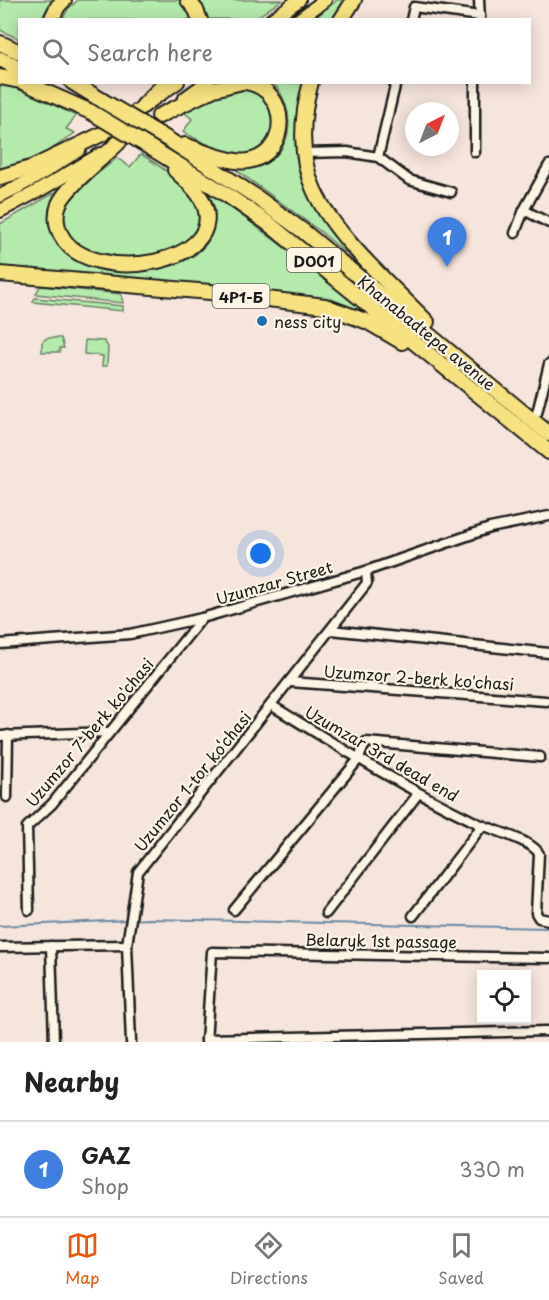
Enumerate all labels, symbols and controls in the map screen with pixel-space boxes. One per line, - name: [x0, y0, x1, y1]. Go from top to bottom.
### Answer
- search box: [18, 18, 531, 84]
- icon: search: [39, 35, 72, 68]
- text: Search here: [87, 35, 213, 68]
- north arrow: [405, 102, 459, 156]
- pin: 1: [428, 218, 466, 267]
- road number: D001: [287, 248, 341, 272]
- street label: Khanabadtepa avenue: [353, 269, 501, 395]
- road number: 4Р1-Б: [212, 284, 270, 308]
- place label: ness city: [274, 309, 341, 333]
- marker: ness city: [255, 314, 269, 328]
- your location: [246, 539, 275, 568]
- street label: Uzumzar Street: [213, 554, 336, 610]
- street label: Uzumzor 7-berk ko'chasi: [19, 652, 159, 812]
- street label: Uzumzor 2-berk ko'chasi: [323, 658, 515, 696]
- street label: Uzumzar 3rd dead end: [301, 699, 463, 807]
- street label: Uzumzor 1-tor ko‘chasi: [128, 706, 256, 856]
- street label: Belaryk 1st passage: [305, 927, 457, 953]
- map controls: [477, 970, 531, 1024]
- button: locate: [477, 970, 531, 1024]
- text: Nearby: [24, 1062, 119, 1101]
- text: GAZ: [81, 1138, 131, 1171]
- text: 1: [39, 1154, 48, 1184]
- text: 330 m: [459, 1154, 525, 1184]
- text: Shop: [81, 1171, 129, 1201]
- tab: Map: [65, 1229, 99, 1289]
- tab: Directions: [230, 1229, 308, 1289]
- tab: Saved: [438, 1229, 484, 1289]

